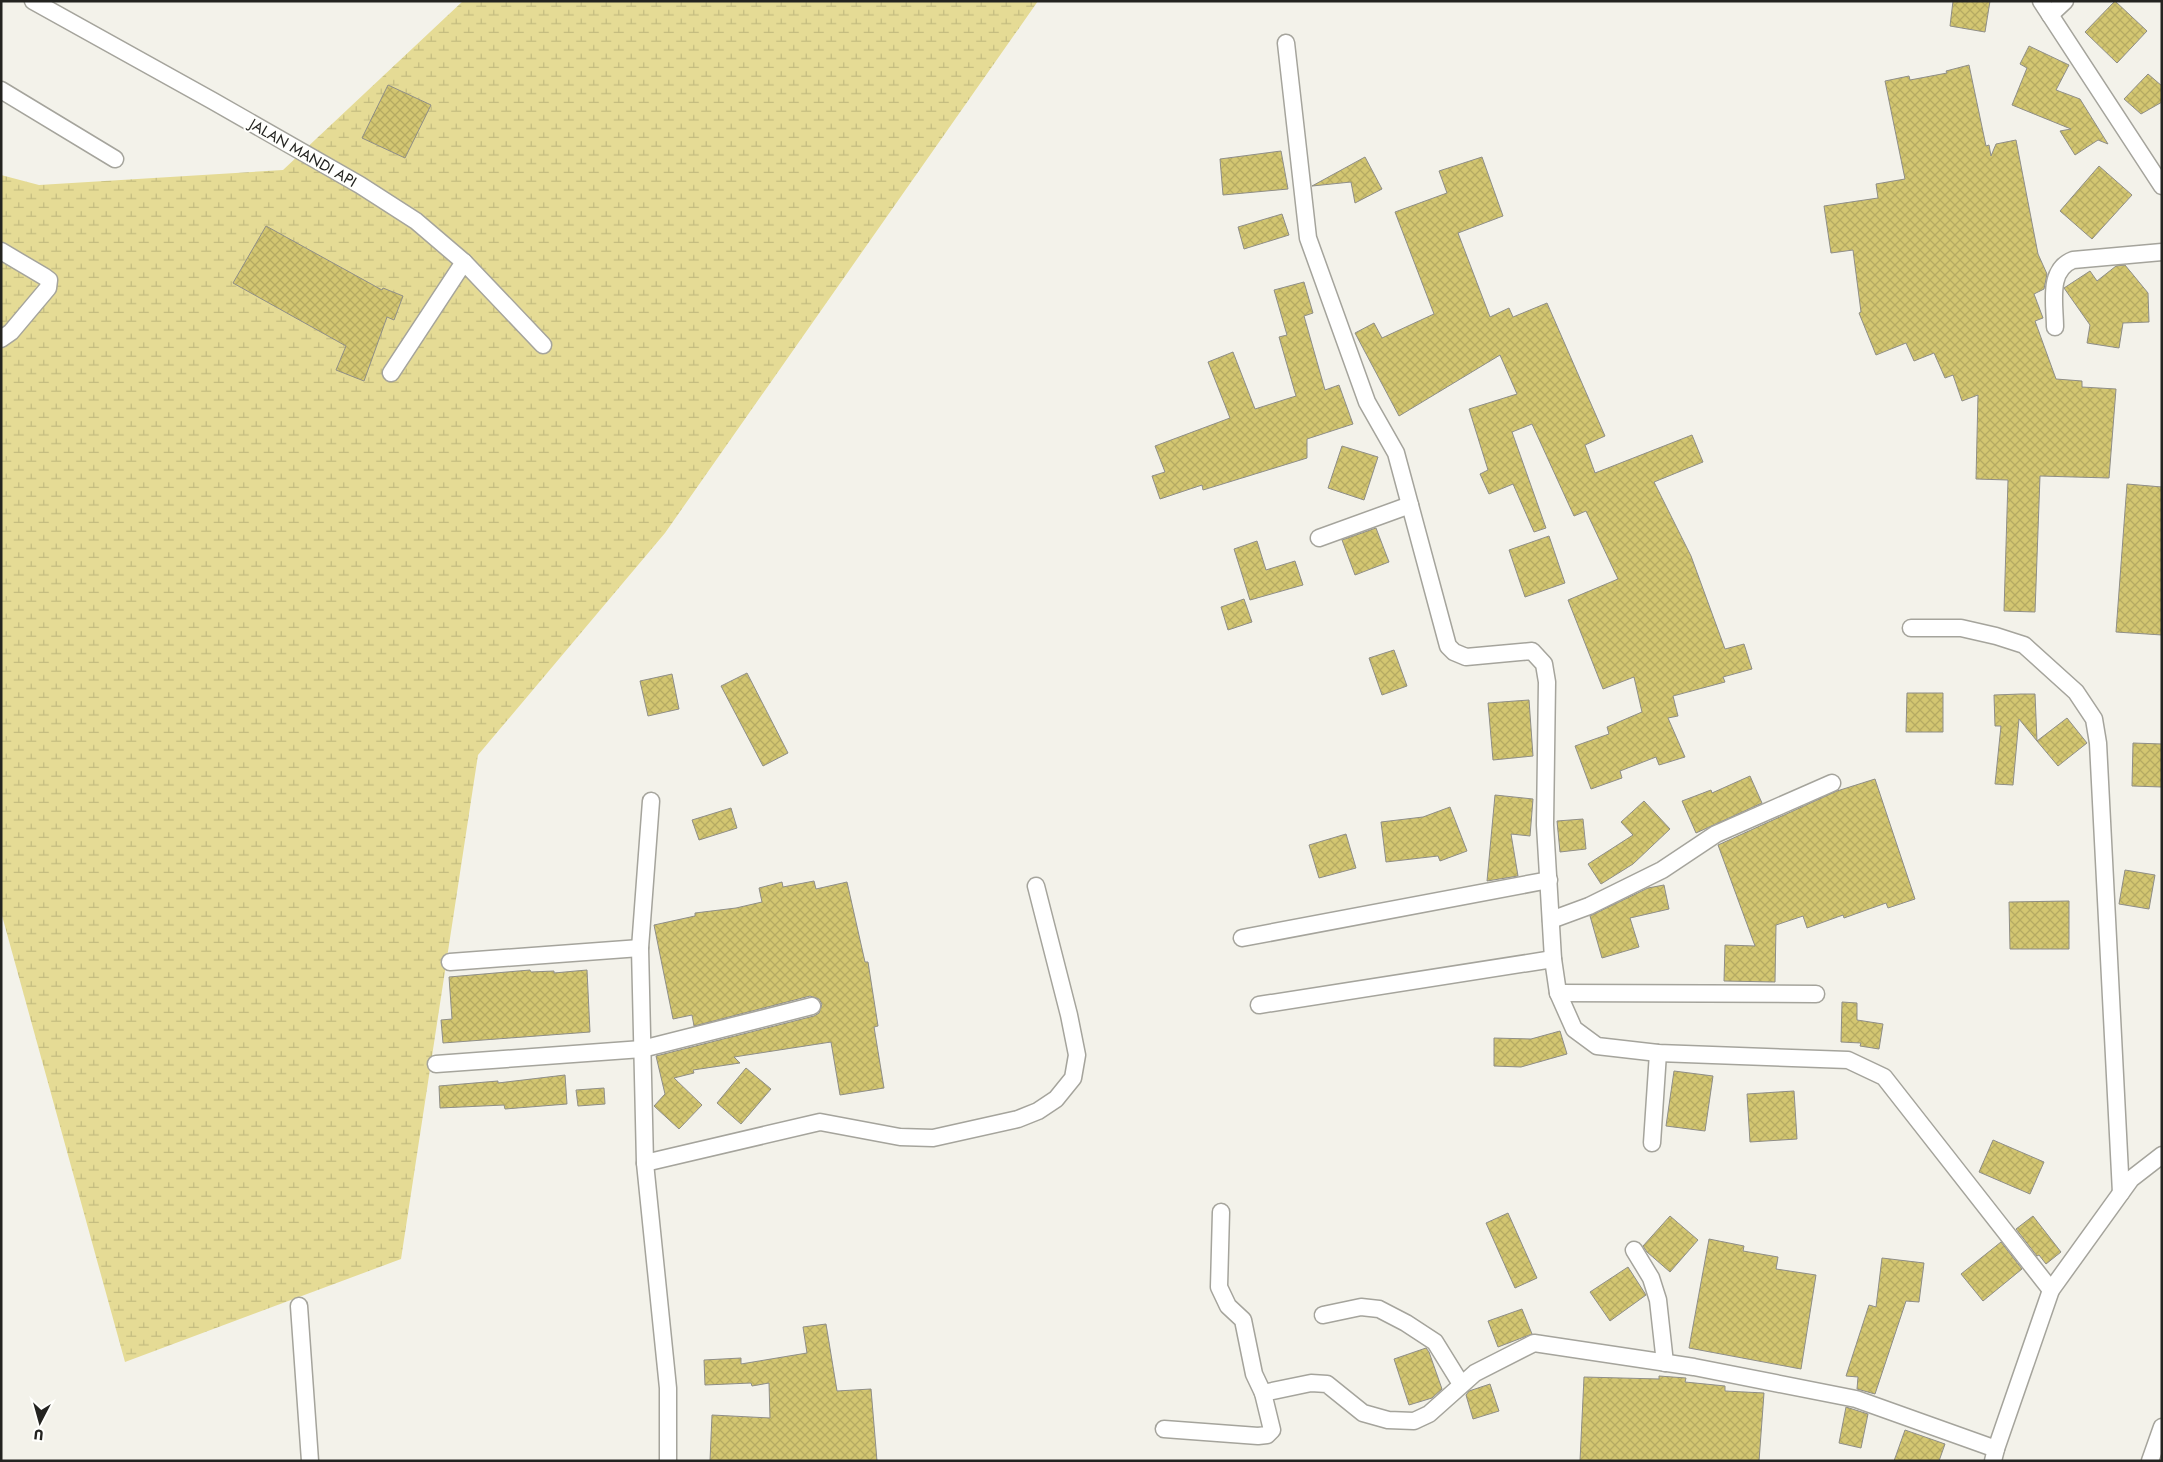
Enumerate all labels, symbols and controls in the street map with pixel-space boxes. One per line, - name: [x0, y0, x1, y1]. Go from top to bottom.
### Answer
- street label: JALAN MANDI API: [244, 112, 361, 193]
- north arrow: [15, 1397, 65, 1447]
- text: U: [33, 1424, 45, 1445]

